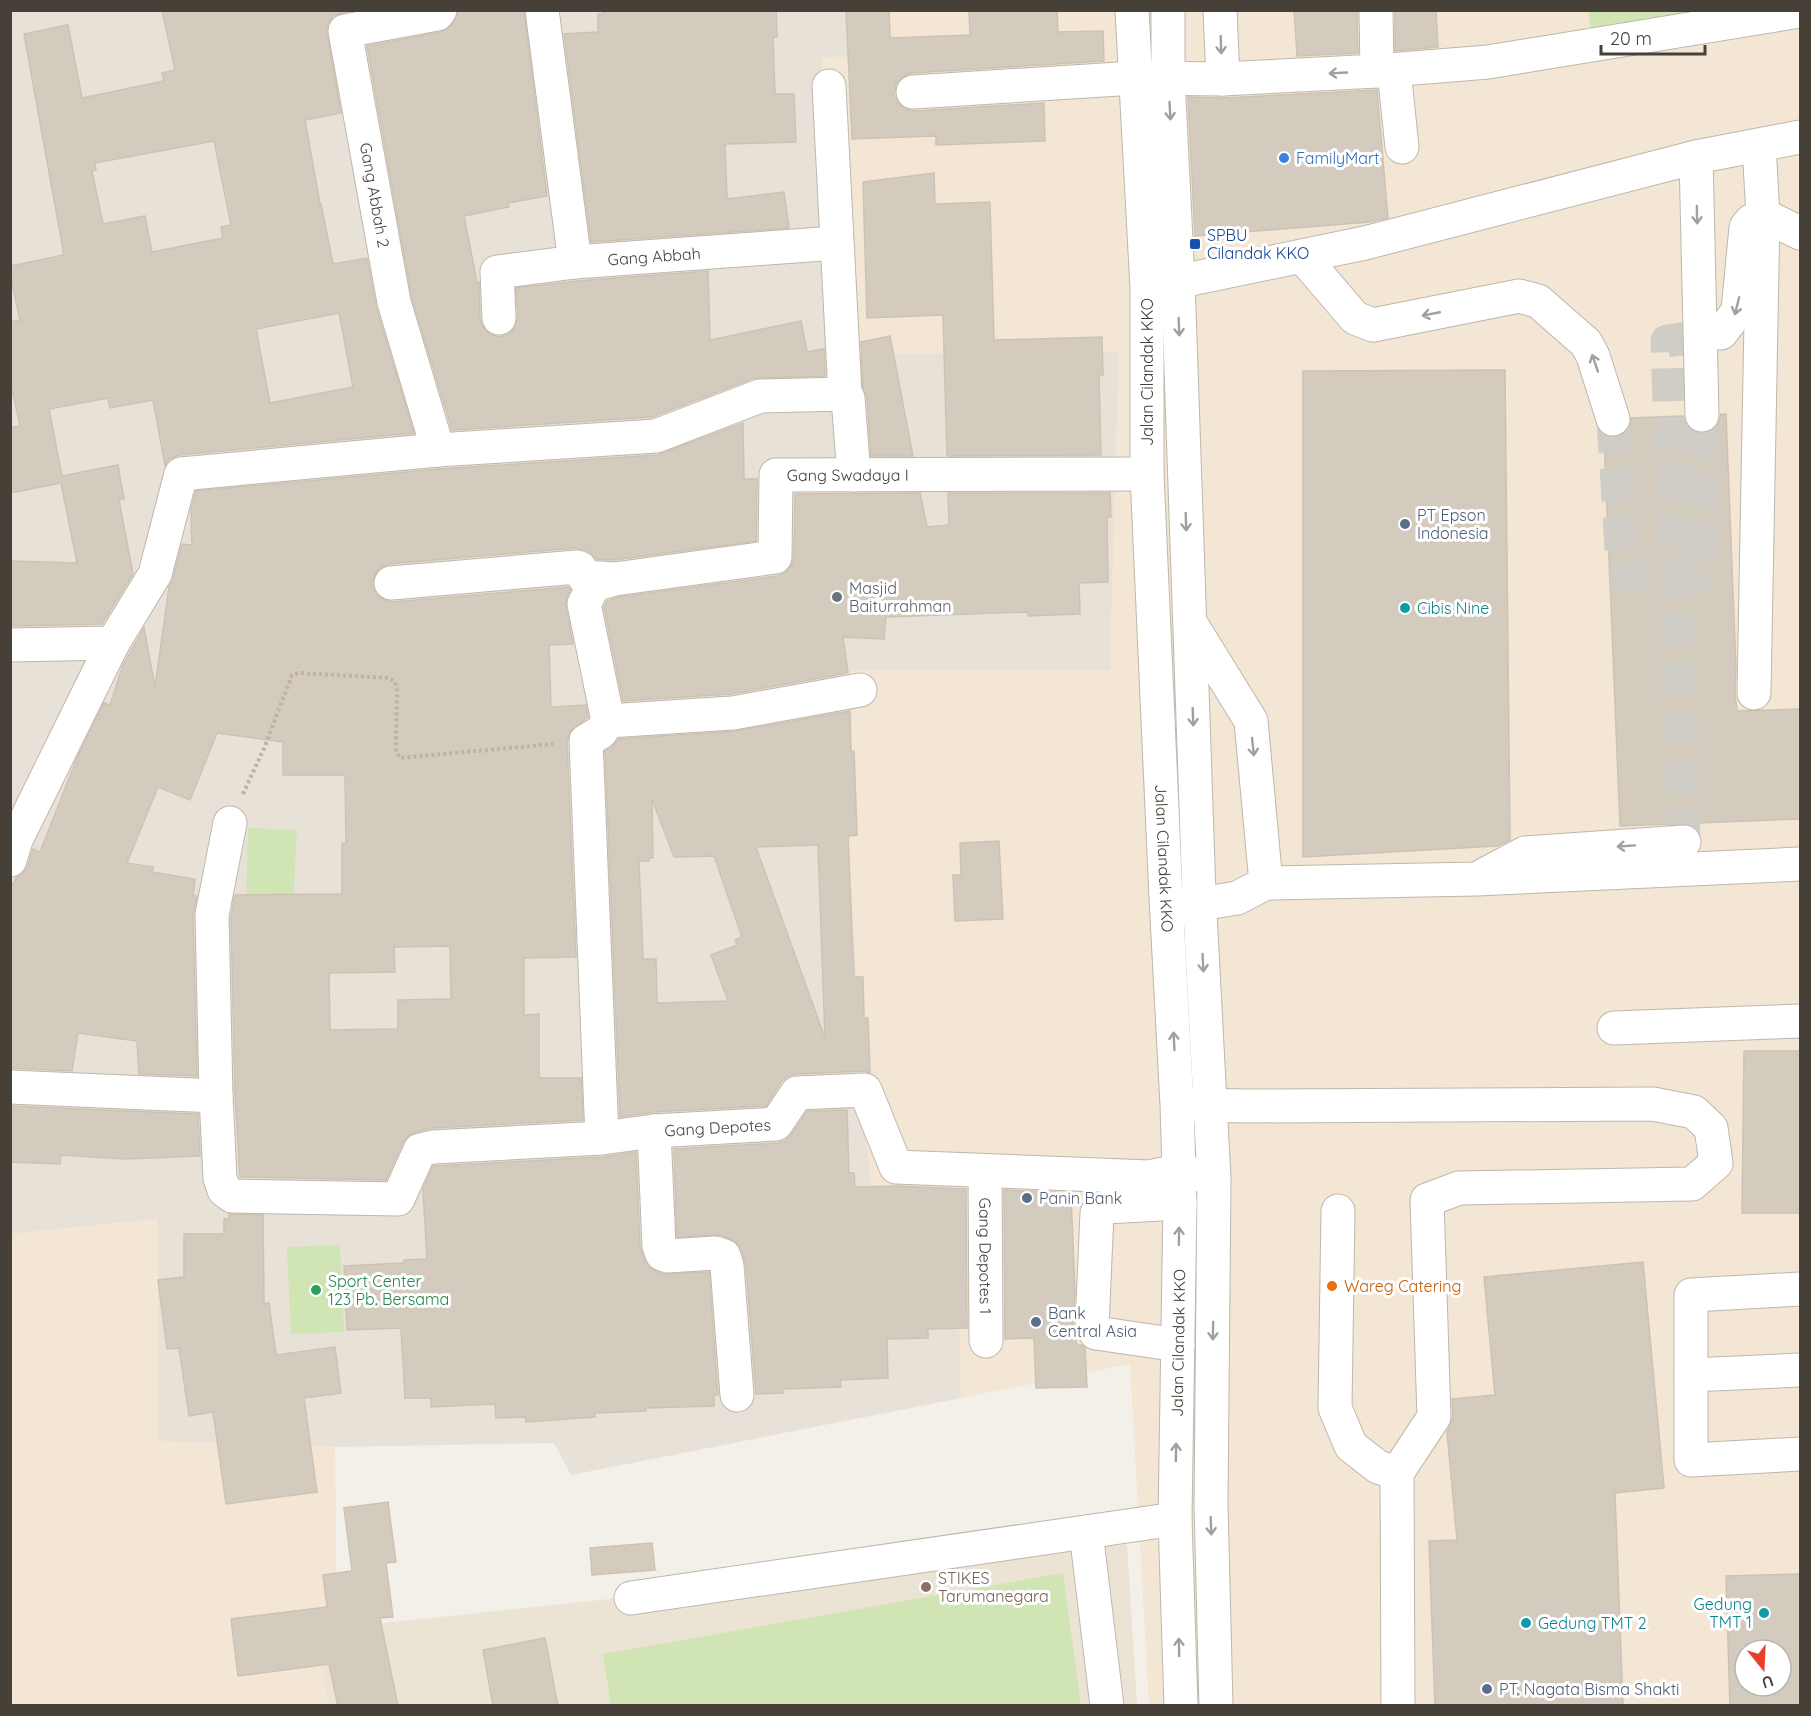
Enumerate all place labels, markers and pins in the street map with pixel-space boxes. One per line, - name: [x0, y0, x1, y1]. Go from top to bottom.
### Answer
- place label: FamilyMart: [1296, 148, 1380, 168]
- marker: FamilyMart: [1277, 151, 1291, 165]
- place label: SPBU Cilandak KKO: [1207, 225, 1309, 263]
- marker: SPBU Cilandak KKO: [1188, 237, 1202, 251]
- place label: PT Epson Indonesia: [1417, 505, 1489, 543]
- marker: PT Epson Indonesia: [1398, 517, 1412, 531]
- place label: Masjid Baiturrahman: [849, 578, 952, 616]
- marker: Masjid Baiturrahman: [830, 590, 844, 604]
- place label: Cibis Nine: [1417, 598, 1489, 618]
- marker: Cibis Nine: [1398, 601, 1412, 615]
- place label: Panin Bank: [1039, 1188, 1122, 1208]
- marker: Panin Bank: [1020, 1191, 1034, 1205]
- place label: Sport Center 123 Pb. Bersama: [328, 1271, 449, 1309]
- place label: Wareg Catering: [1344, 1276, 1461, 1296]
- marker: Wareg Catering: [1325, 1279, 1339, 1293]
- marker: Sport Center 123 Pb. Bersama: [309, 1283, 323, 1297]
- place label: Bank Central Asia: [1048, 1303, 1137, 1341]
- marker: Bank Central Asia: [1029, 1315, 1043, 1329]
- place label: STIKES Tarumanegara: [938, 1568, 1049, 1606]
- marker: STIKES Tarumanegara: [919, 1580, 933, 1594]
- place label: Gedung TMT 1: [1694, 1594, 1752, 1632]
- marker: Gedung TMT 1: [1757, 1606, 1771, 1620]
- place label: Gedung TMT 2: [1538, 1613, 1647, 1633]
- marker: Gedung TMT 2: [1519, 1616, 1533, 1630]
- place label: PT. Nagata Bisma Shakti: [1499, 1679, 1679, 1699]
- marker: PT. Nagata Bisma Shakti: [1480, 1682, 1494, 1696]

